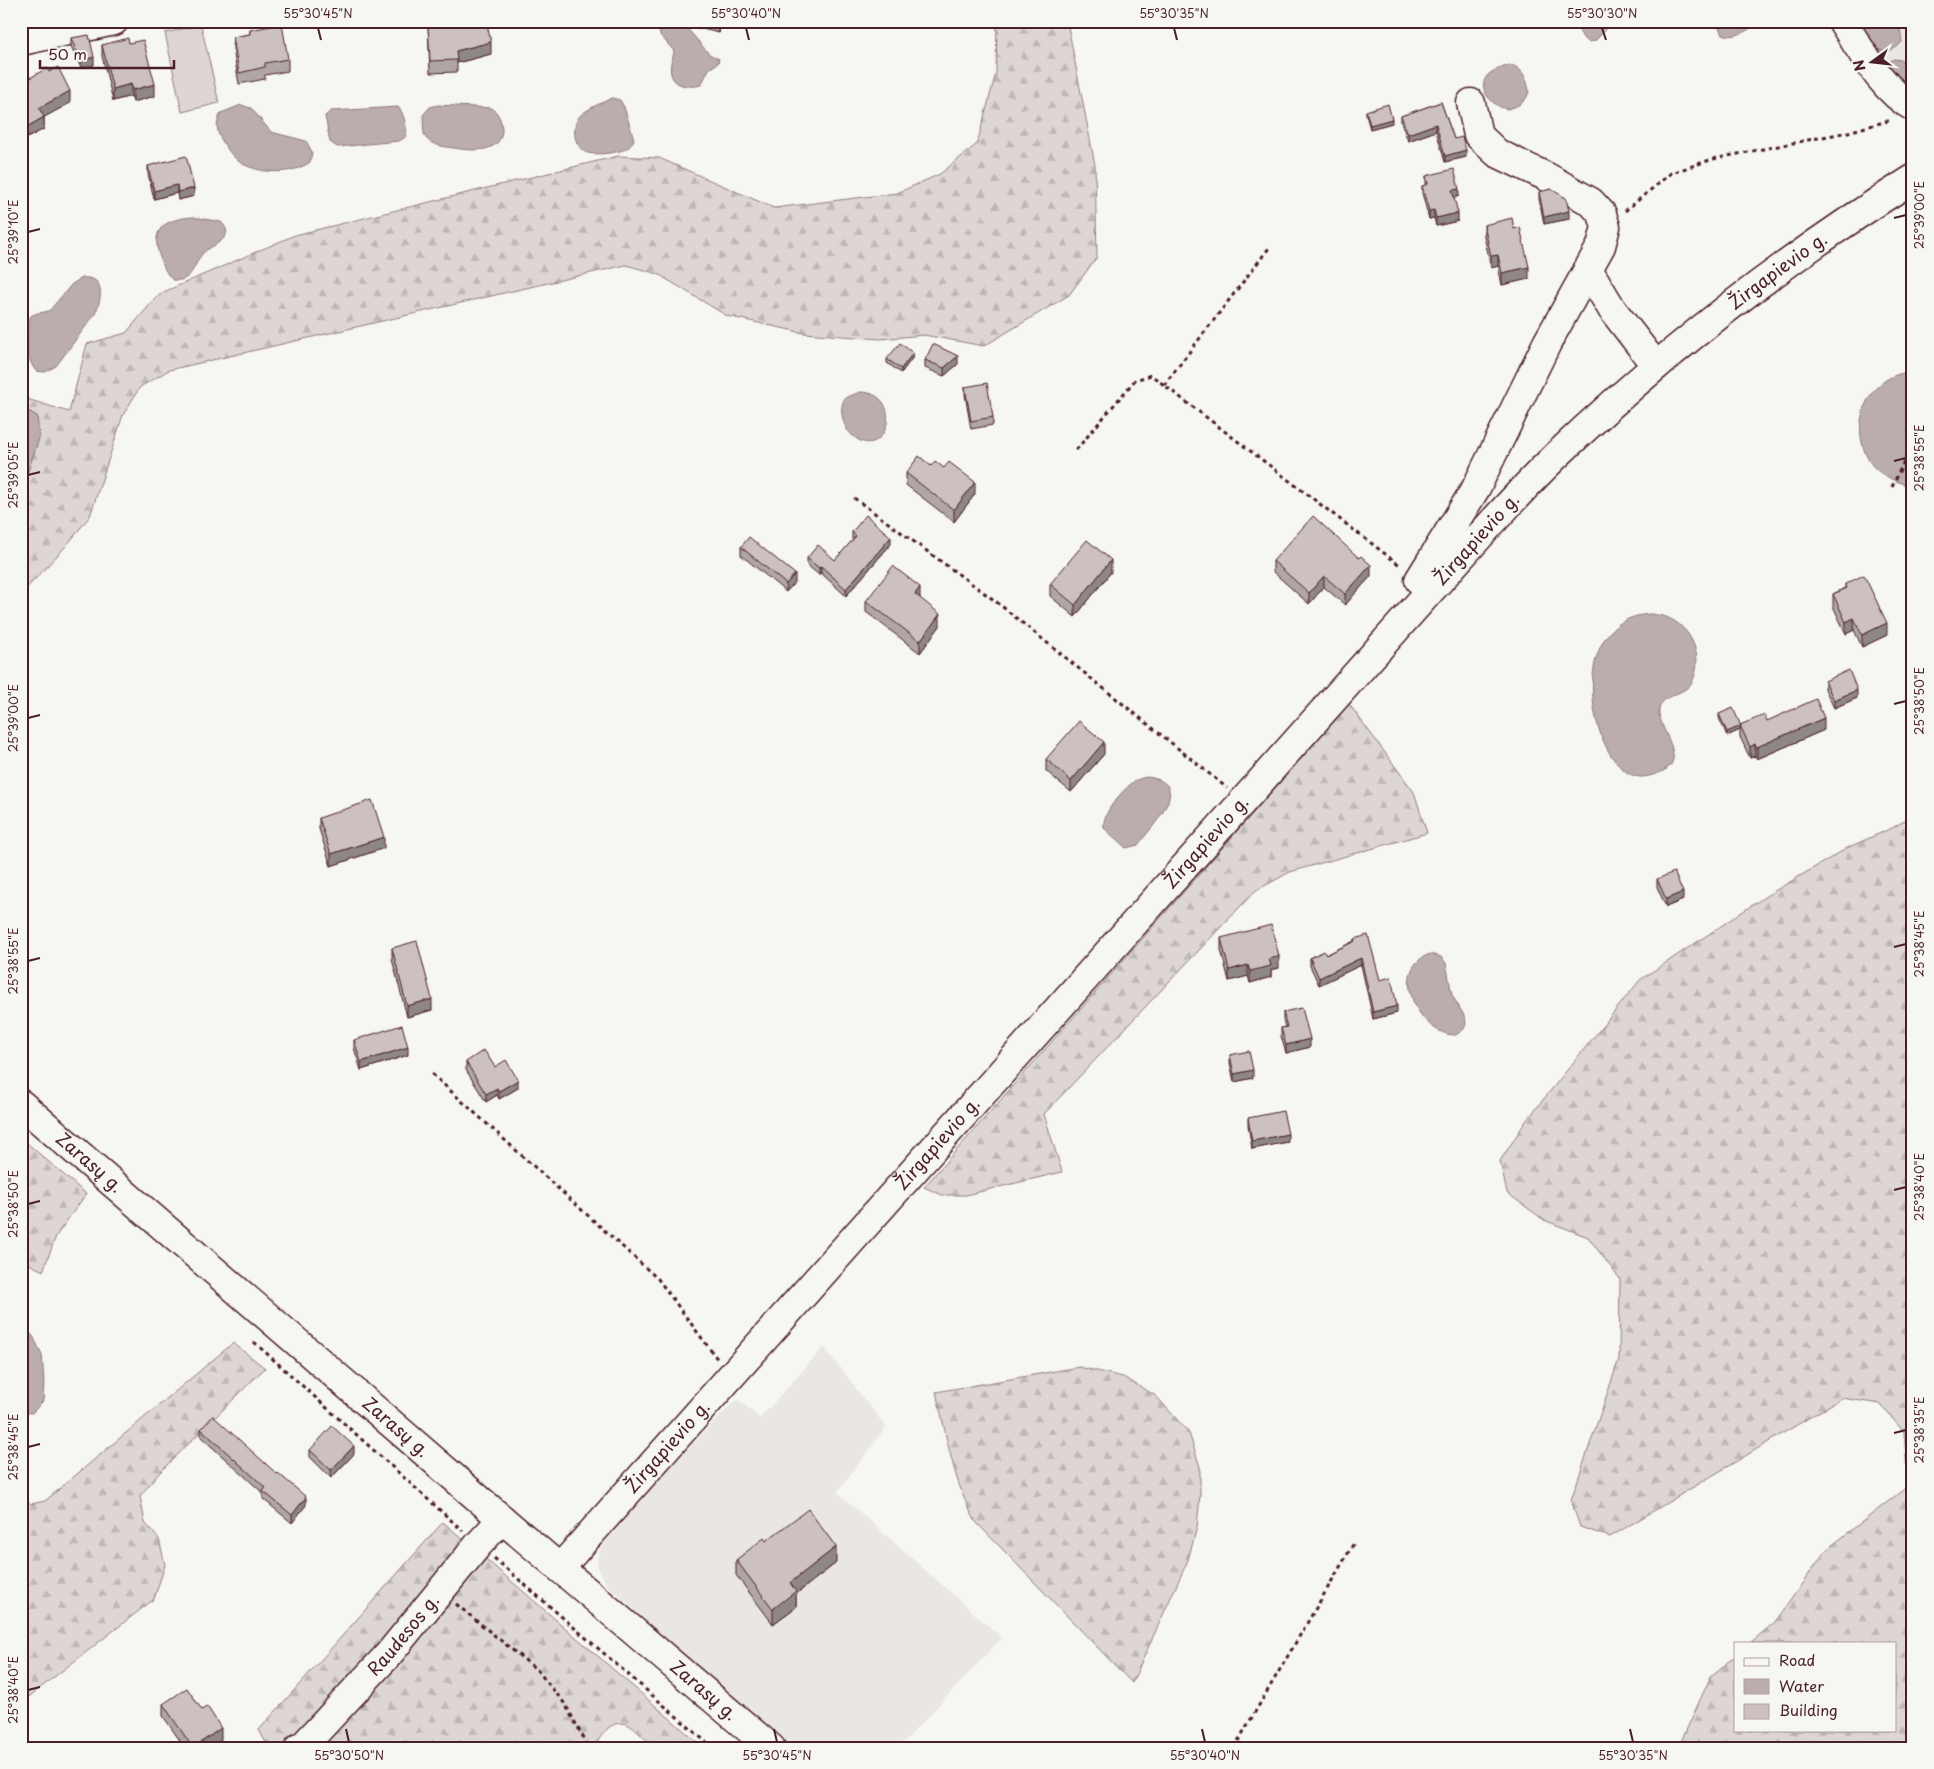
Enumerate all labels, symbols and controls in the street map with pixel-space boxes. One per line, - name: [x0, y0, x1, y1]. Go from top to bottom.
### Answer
- text: 55°30'45"N: [283, 4, 353, 22]
- text: 55°30'40"N: [711, 4, 781, 22]
- text: 55°30'35"N: [1139, 4, 1209, 22]
- text: 55°30'30"N: [1567, 4, 1637, 22]
- scale bar: [40, 38, 174, 70]
- north arrow: [1846, 38, 1896, 88]
- text: 50 m: [48, 42, 87, 65]
- text: N: [1847, 57, 1871, 74]
- text: 25°39'00"E: [1910, 181, 1928, 249]
- text: 25°39'10"E: [4, 199, 22, 265]
- street label: Žirgapievio g.: [1722, 225, 1832, 315]
- text: 25°38'55"E: [1910, 424, 1928, 492]
- text: 25°39'05"E: [4, 441, 22, 509]
- street label: Žirgapievio g.: [1427, 486, 1525, 591]
- text: 25°38'50"E: [1910, 667, 1928, 735]
- text: 25°39'00"E: [4, 684, 22, 752]
- street label: Žirgapievio g.: [1156, 789, 1254, 894]
- text: 25°38'45"E: [1910, 911, 1928, 977]
- text: 25°38'55"E: [4, 927, 22, 995]
- street label: Žirgapievio g.: [888, 1090, 986, 1195]
- street label: Zarasų g.: [51, 1125, 130, 1198]
- text: 25°38'40"E: [1910, 1153, 1928, 1221]
- text: 25°38'50"E: [4, 1170, 22, 1238]
- street label: Zarasų g.: [357, 1389, 436, 1463]
- street label: Žirgapievio g.: [618, 1393, 715, 1499]
- text: 25°38'35"E: [1910, 1396, 1928, 1464]
- text: 25°38'45"E: [4, 1414, 22, 1480]
- street label: Raudesos g.: [360, 1587, 445, 1681]
- legend: [1734, 1642, 1896, 1732]
- text: Road: [1779, 1648, 1815, 1671]
- street label: Zarasų g.: [665, 1653, 744, 1726]
- text: 25°38'40"E: [4, 1656, 22, 1724]
- text: Water: [1779, 1674, 1824, 1697]
- text: Building: [1779, 1698, 1838, 1721]
- text: 55°30'50"N: [314, 1746, 384, 1764]
- text: 55°30'45"N: [742, 1746, 812, 1764]
- text: 55°30'40"N: [1170, 1746, 1240, 1764]
- text: 55°30'35"N: [1598, 1746, 1668, 1764]

